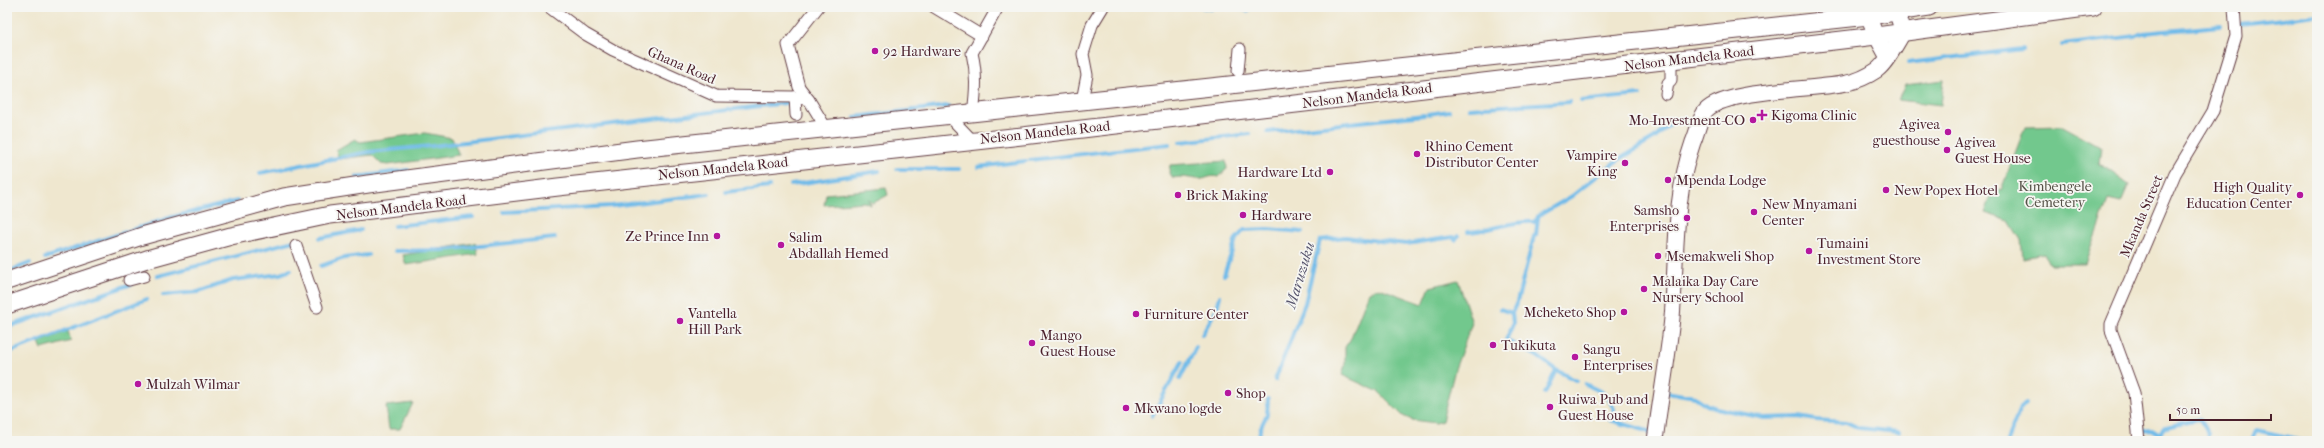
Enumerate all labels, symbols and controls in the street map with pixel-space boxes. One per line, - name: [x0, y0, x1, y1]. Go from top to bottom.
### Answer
- street label: Nelson Mandela Road: [1623, 42, 1755, 75]
- street label: Ghana Road: [645, 43, 719, 88]
- place label: 92 Hardware: [883, 43, 961, 60]
- marker: 92 Hardware: [870, 46, 880, 56]
- street label: Nelson Mandela Road: [1301, 79, 1433, 112]
- place label: Kigoma Clinic: [1771, 107, 1857, 124]
- marker: Kigoma Clinic: [1756, 109, 1768, 121]
- place label: Mo-Investment-CO: [1629, 112, 1745, 129]
- marker: Mo-Investment-CO: [1748, 115, 1758, 125]
- place label: Agivea guesthouse: [1873, 116, 1941, 149]
- street label: Nelson Mandela Road: [979, 117, 1111, 148]
- marker: Agivea guesthouse: [1943, 127, 1953, 137]
- place label: Agivea Guest House: [1954, 134, 2031, 167]
- place label: Rhino Cement Distributor Center: [1425, 138, 1538, 171]
- marker: Agivea Guest House: [1942, 145, 1952, 155]
- place label: Vampire King: [1565, 147, 1618, 180]
- marker: Rhino Cement Distributor Center: [1412, 149, 1422, 159]
- street label: Nelson Mandela Road: [657, 153, 789, 184]
- marker: Vampire King: [1620, 158, 1630, 168]
- place label: Hardware Ltd: [1238, 164, 1322, 181]
- marker: Hardware Ltd: [1325, 167, 1335, 177]
- place label: Mpenda Lodge: [1676, 172, 1766, 189]
- street label: Mkanda Street: [2116, 172, 2167, 260]
- marker: Mpenda Lodge: [1663, 175, 1673, 185]
- park label: Kimbengele Cemetery: [2018, 178, 2092, 211]
- place label: High Quality Education Center: [2186, 179, 2293, 212]
- place label: New Popex Hotel: [1894, 182, 1998, 199]
- marker: New Popex Hotel: [1881, 185, 1891, 195]
- place label: Brick Making: [1186, 187, 1268, 204]
- marker: Brick Making: [1173, 190, 1183, 200]
- marker: High Quality Education Center: [2295, 190, 2305, 200]
- street label: Nelson Mandela Road: [335, 191, 467, 224]
- place label: New Mnyamani Center: [1762, 196, 1857, 229]
- place label: Samsho Enterprises: [1609, 202, 1679, 235]
- place label: Hardware: [1251, 207, 1311, 224]
- marker: New Mnyamani Center: [1749, 207, 1759, 217]
- marker: Hardware: [1238, 210, 1248, 220]
- marker: Samsho Enterprises: [1682, 213, 1692, 223]
- place label: Ze Prince Inn: [625, 228, 709, 245]
- place label: Salim Abdallah Hemed: [788, 229, 889, 262]
- marker: Ze Prince Inn: [712, 231, 722, 241]
- place label: Tumaini Investment Store: [1817, 235, 1921, 268]
- marker: Salim Abdallah Hemed: [776, 240, 786, 250]
- water label: Maruzuku: [1281, 240, 1319, 311]
- marker: Tumaini Investment Store: [1804, 246, 1814, 256]
- place label: Msemakweli Shop: [1666, 248, 1774, 265]
- marker: Msemakweli Shop: [1653, 251, 1663, 261]
- place label: Malaika Day Care Nursery School: [1652, 273, 1759, 306]
- marker: Malaika Day Care Nursery School: [1639, 284, 1649, 294]
- place label: Mcheketo Shop: [1524, 304, 1616, 321]
- place label: Vantella Hill Park: [687, 305, 743, 338]
- place label: Furniture Center: [1144, 306, 1249, 323]
- marker: Mcheketo Shop: [1619, 307, 1629, 317]
- marker: Furniture Center: [1131, 309, 1141, 319]
- marker: Vantella Hill Park: [675, 316, 685, 326]
- place label: Mango Guest House: [1040, 327, 1116, 360]
- place label: Tukikuta: [1501, 337, 1556, 354]
- marker: Mango Guest House: [1027, 338, 1037, 348]
- marker: Tukikuta: [1488, 340, 1498, 350]
- place label: Sangu Enterprises: [1583, 341, 1653, 374]
- marker: Sangu Enterprises: [1570, 352, 1580, 362]
- place label: Mulzah Wilmar: [146, 376, 240, 393]
- marker: Mulzah Wilmar: [133, 379, 143, 389]
- place label: Shop: [1236, 385, 1266, 402]
- marker: Shop: [1223, 388, 1233, 398]
- place label: Ruiwa Pub and Guest House: [1558, 391, 1649, 424]
- scale bar: [2170, 396, 2271, 422]
- place label: Mkwano logde: [1134, 400, 1222, 417]
- marker: Ruiwa Pub and Guest House: [1545, 402, 1555, 412]
- marker: Mkwano logde: [1121, 403, 1131, 413]
- text: 50 m: [2176, 403, 2200, 417]

